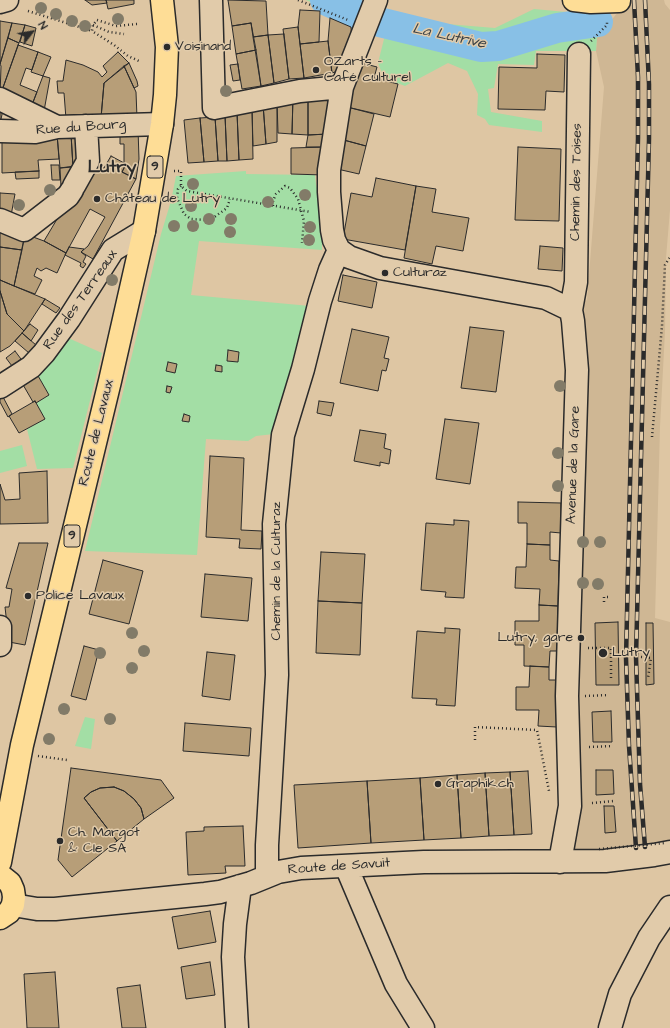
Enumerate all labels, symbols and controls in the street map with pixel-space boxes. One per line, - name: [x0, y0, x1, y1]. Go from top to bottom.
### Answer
- north arrow: [12, 12, 52, 52]
- text: N: [35, 19, 51, 32]
- water label: La Lutrive: [411, 20, 487, 54]
- place label: Voisinand: [175, 39, 231, 55]
- marker: Voisinand: [162, 42, 172, 52]
- place label: OZarts - Café culturel: [324, 54, 411, 86]
- marker: OZarts - Café culturel: [311, 65, 321, 75]
- street label: Rue du Bourg: [36, 116, 126, 140]
- street label: Chemin des Toises: [568, 123, 586, 241]
- road number: 9: [147, 156, 163, 178]
- district label: Lutry: [88, 157, 136, 179]
- place label: Château de Lutry: [105, 191, 220, 207]
- marker: Château de Lutry: [92, 194, 102, 204]
- street label: Rue des Terreaux: [40, 247, 122, 353]
- place label: Culturaz: [393, 265, 447, 281]
- marker: Culturaz: [380, 268, 390, 278]
- street label: Route de Lavaux: [76, 378, 118, 488]
- street label: Avenue de la Gare: [564, 405, 584, 525]
- street label: Chemin de la Culturaz: [269, 501, 285, 641]
- road number: 9: [64, 525, 80, 547]
- place label: Police Lavaux: [36, 588, 124, 604]
- marker: Police Lavaux: [23, 591, 33, 601]
- place label: Lutry, gare: [497, 630, 573, 646]
- marker: Lutry, gare: [576, 633, 586, 643]
- place label: Lutry: [612, 645, 650, 661]
- marker: Lutry: [597, 647, 609, 659]
- place label: Graphik.ch: [446, 776, 514, 792]
- marker: Graphik.ch: [433, 779, 443, 789]
- place label: Ch. Margot & CIe SA: [68, 825, 140, 858]
- marker: Ch. Margot & CIe SA: [55, 836, 65, 846]
- street label: Route de Savuit: [287, 855, 391, 879]

